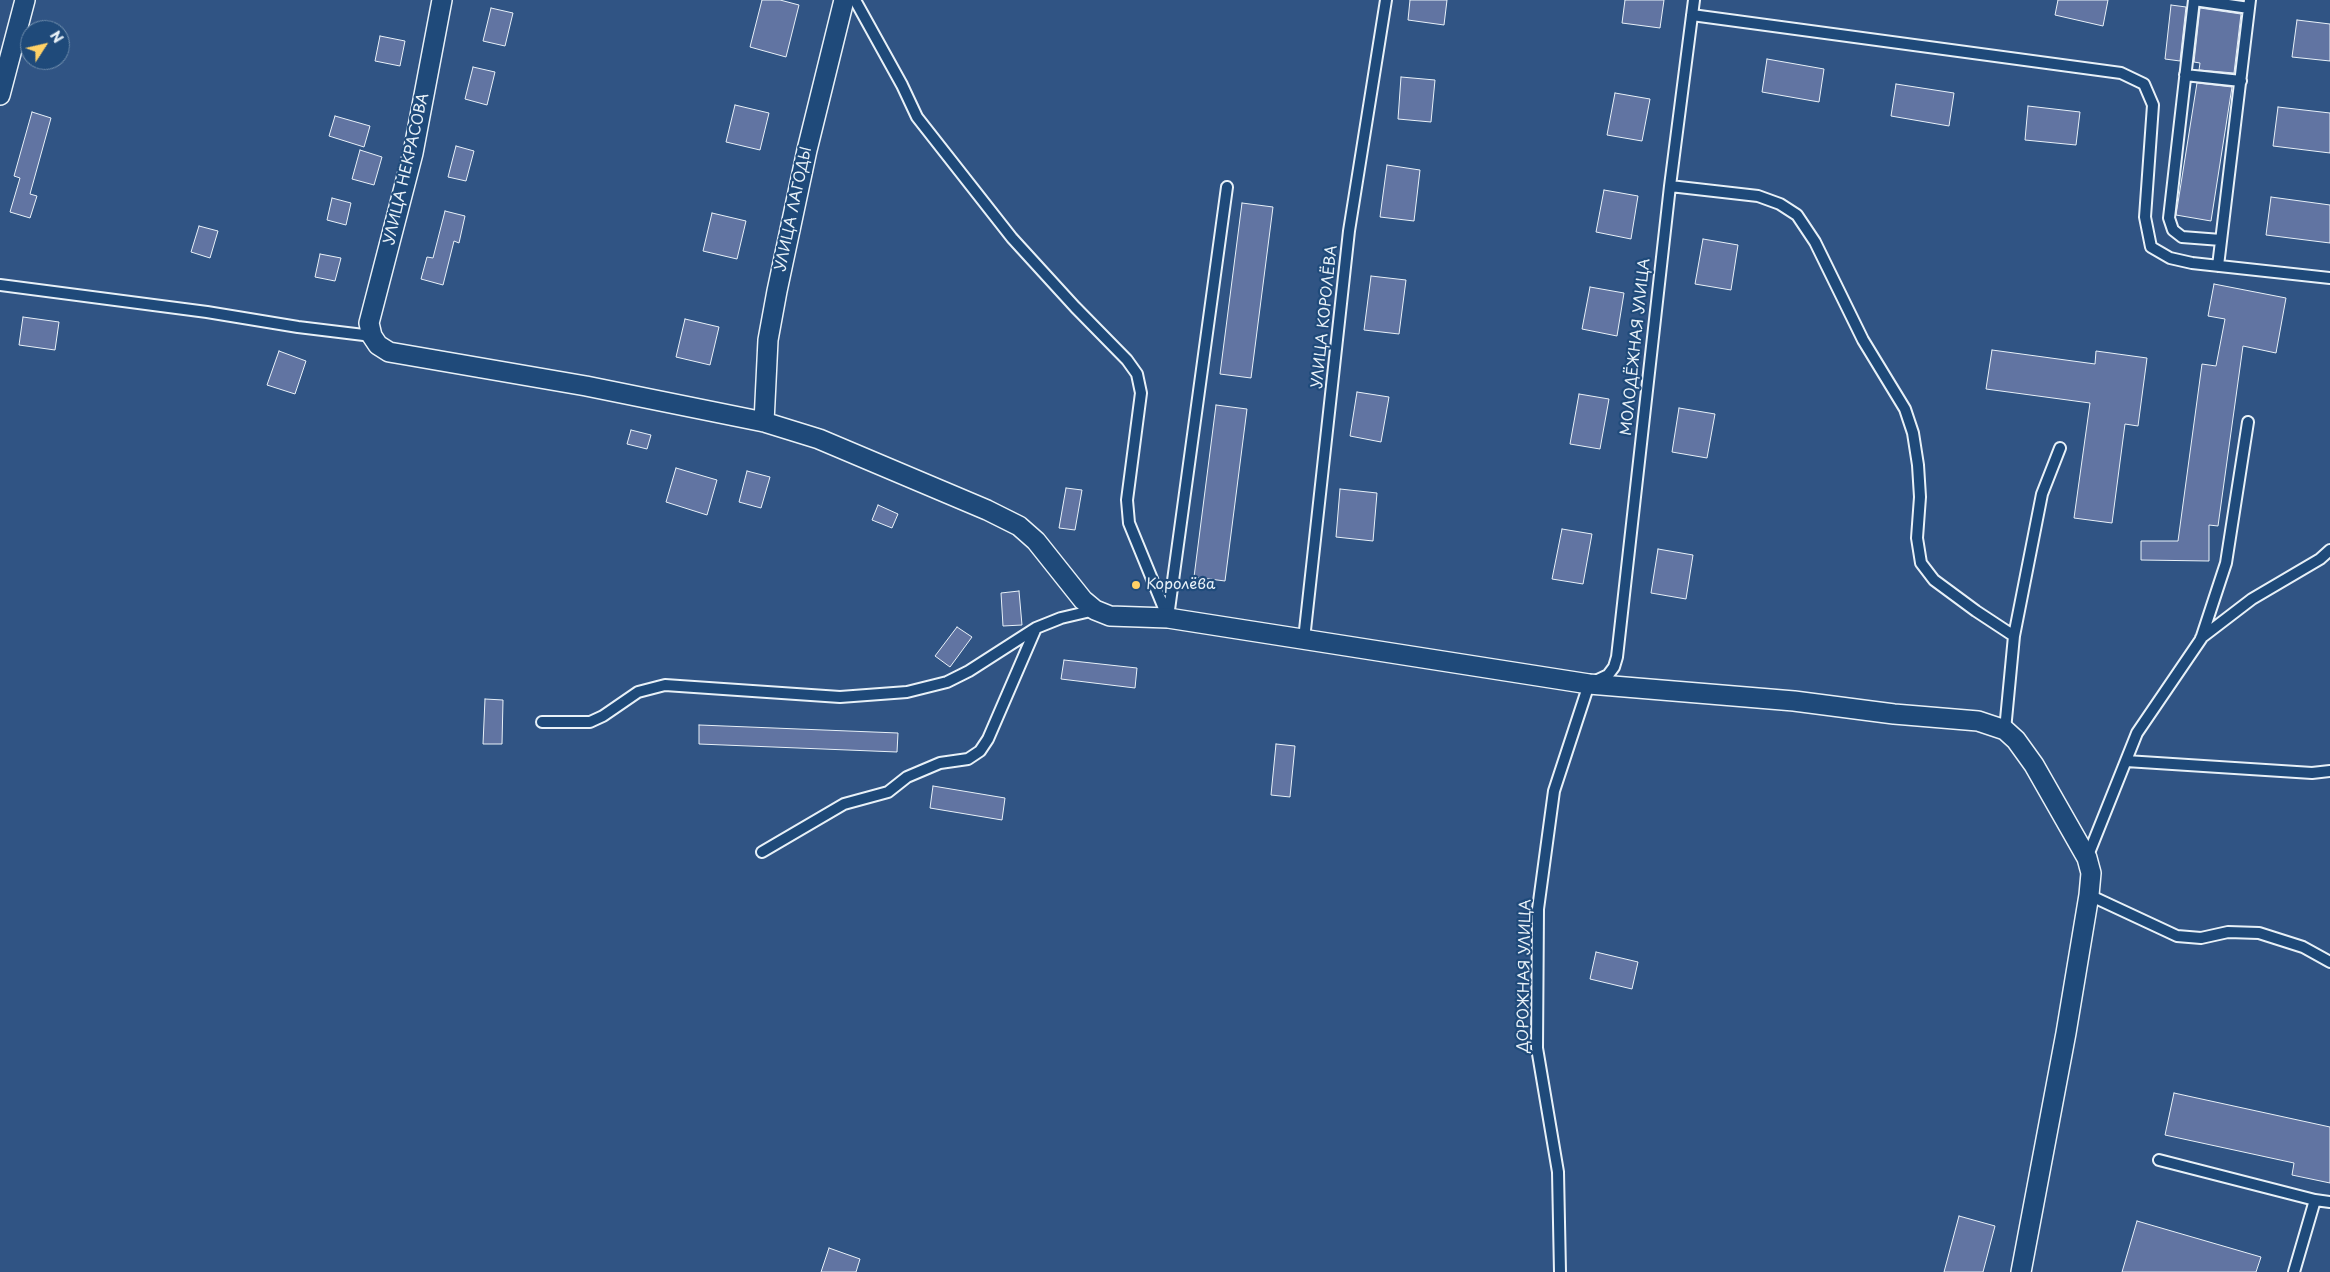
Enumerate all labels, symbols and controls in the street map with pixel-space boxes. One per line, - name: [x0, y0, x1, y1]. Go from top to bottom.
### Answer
- north arrow: [20, 20, 70, 70]
- text: N: [45, 26, 69, 47]
- street label: УЛИЦА НЕКРАСОВА: [381, 91, 433, 247]
- street label: УЛИЦА ЛАГОДЫ: [772, 145, 816, 273]
- street label: УЛИЦА КОРОЛЁВА: [1309, 244, 1341, 390]
- street label: МОЛОДЁЖНАЯ УЛИЦА: [1618, 258, 1654, 436]
- place label: Королёва: [1146, 576, 1215, 594]
- marker: Королёва: [1130, 579, 1142, 591]
- street label: ДОРОЖНАЯ УЛИЦА: [1515, 899, 1535, 1053]

